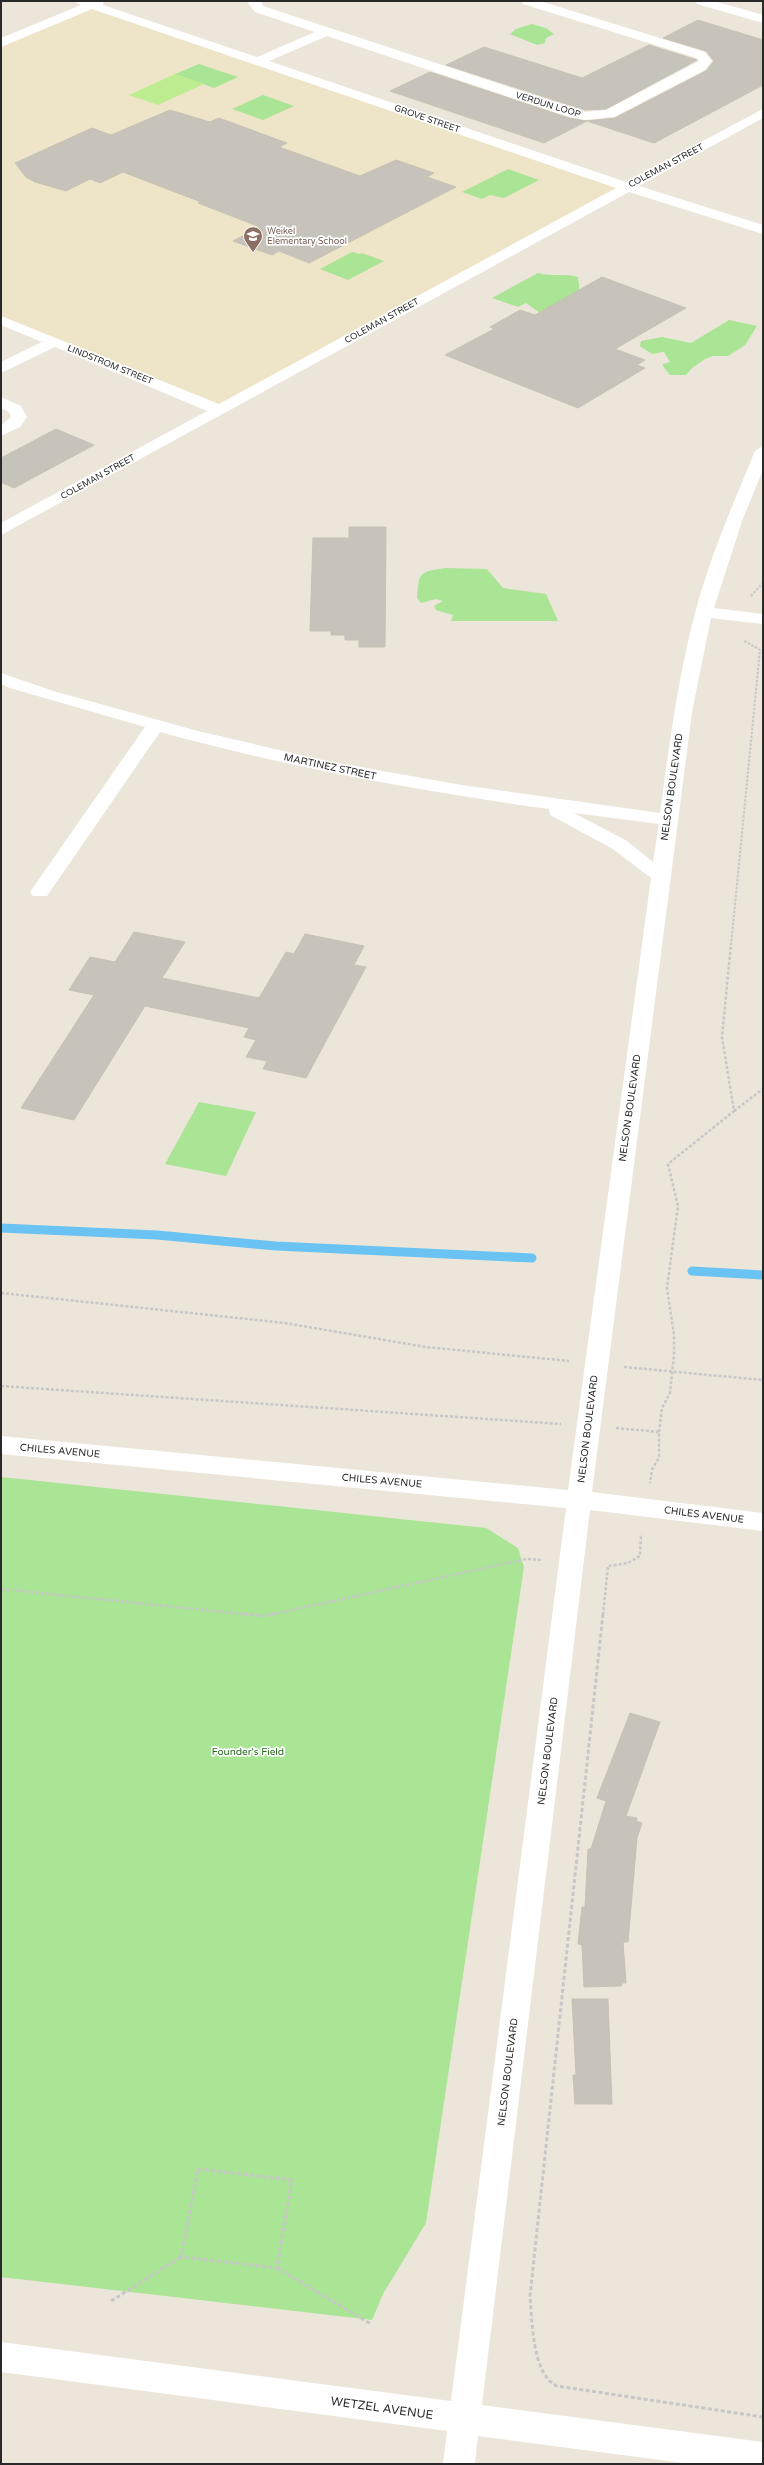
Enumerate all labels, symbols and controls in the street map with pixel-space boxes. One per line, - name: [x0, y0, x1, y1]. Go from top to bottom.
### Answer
- street label: VERDUN LOOP: [514, 90, 582, 120]
- street label: GROVE STREET: [393, 103, 462, 136]
- street label: COLEMAN STREET: [627, 141, 706, 190]
- school or university icon: Weikel Elementary School: [242, 225, 264, 253]
- place label: Weikel Elementary School: [267, 226, 347, 247]
- street label: COLEMAN STREET: [343, 296, 422, 346]
- street label: LINDSTROM STREET: [66, 343, 155, 387]
- street label: COLEMAN STREET: [59, 452, 138, 502]
- street label: NELSON BOULEVARD: [659, 732, 685, 842]
- street label: MARTINEZ STREET: [283, 751, 377, 783]
- street label: NELSON BOULEVARD: [617, 1053, 643, 1163]
- street label: NELSON BOULEVARD: [575, 1374, 601, 1484]
- street label: CHILES AVENUE: [19, 1442, 101, 1460]
- street label: CHILES AVENUE: [341, 1472, 423, 1490]
- street label: CHILES AVENUE: [663, 1504, 745, 1526]
- street label: NELSON BOULEVARD: [535, 1696, 561, 1806]
- park label: Founder's Field: [212, 1746, 284, 1758]
- street label: NELSON BOULEVARD: [495, 2017, 521, 2127]
- street label: WETZEL AVENUE: [330, 2394, 434, 2422]

